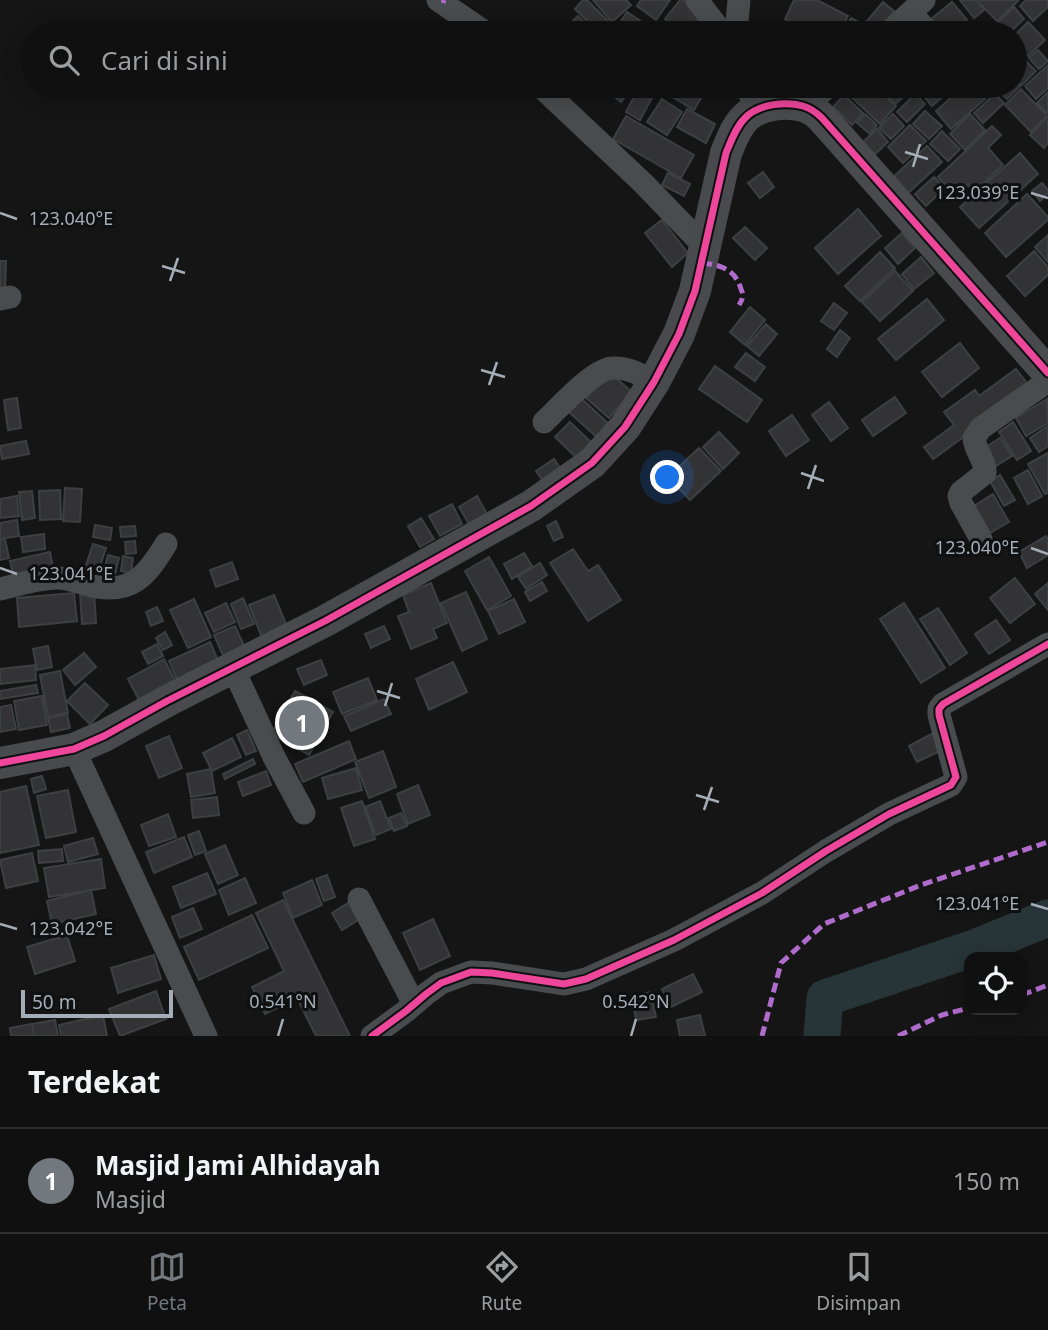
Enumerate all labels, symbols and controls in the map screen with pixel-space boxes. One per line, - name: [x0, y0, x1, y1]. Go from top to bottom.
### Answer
- search box: [21, 21, 1027, 98]
- icon: search: [45, 41, 83, 79]
- text: Cari di sini: [101, 42, 228, 78]
- text: 123.039°E: [935, 180, 1019, 204]
- text: 123.040°E: [29, 206, 113, 230]
- your location: [650, 460, 684, 494]
- text: 123.040°E: [935, 535, 1019, 559]
- text: 123.041°E: [29, 561, 113, 585]
- pin: 1: [279, 697, 325, 749]
- text: 123.041°E: [935, 891, 1019, 915]
- text: 123.042°E: [29, 916, 113, 940]
- map controls: [964, 952, 1027, 1015]
- button: locate: [964, 952, 1027, 1015]
- scale bar: [21, 987, 173, 1019]
- text: 50 m: [32, 989, 76, 1015]
- text: 0.541°N: [249, 989, 317, 1013]
- text: 0.542°N: [602, 989, 670, 1013]
- text: Terdekat: [28, 1061, 160, 1102]
- text: Masjid Jami Alhidayah: [95, 1147, 381, 1183]
- text: 1: [44, 1165, 58, 1197]
- text: 150 m: [953, 1165, 1020, 1197]
- text: Masjid: [95, 1183, 166, 1215]
- tab: Peta: [147, 1248, 187, 1316]
- tab: Rute: [481, 1248, 522, 1316]
- tab: Disimpan: [816, 1248, 901, 1316]

